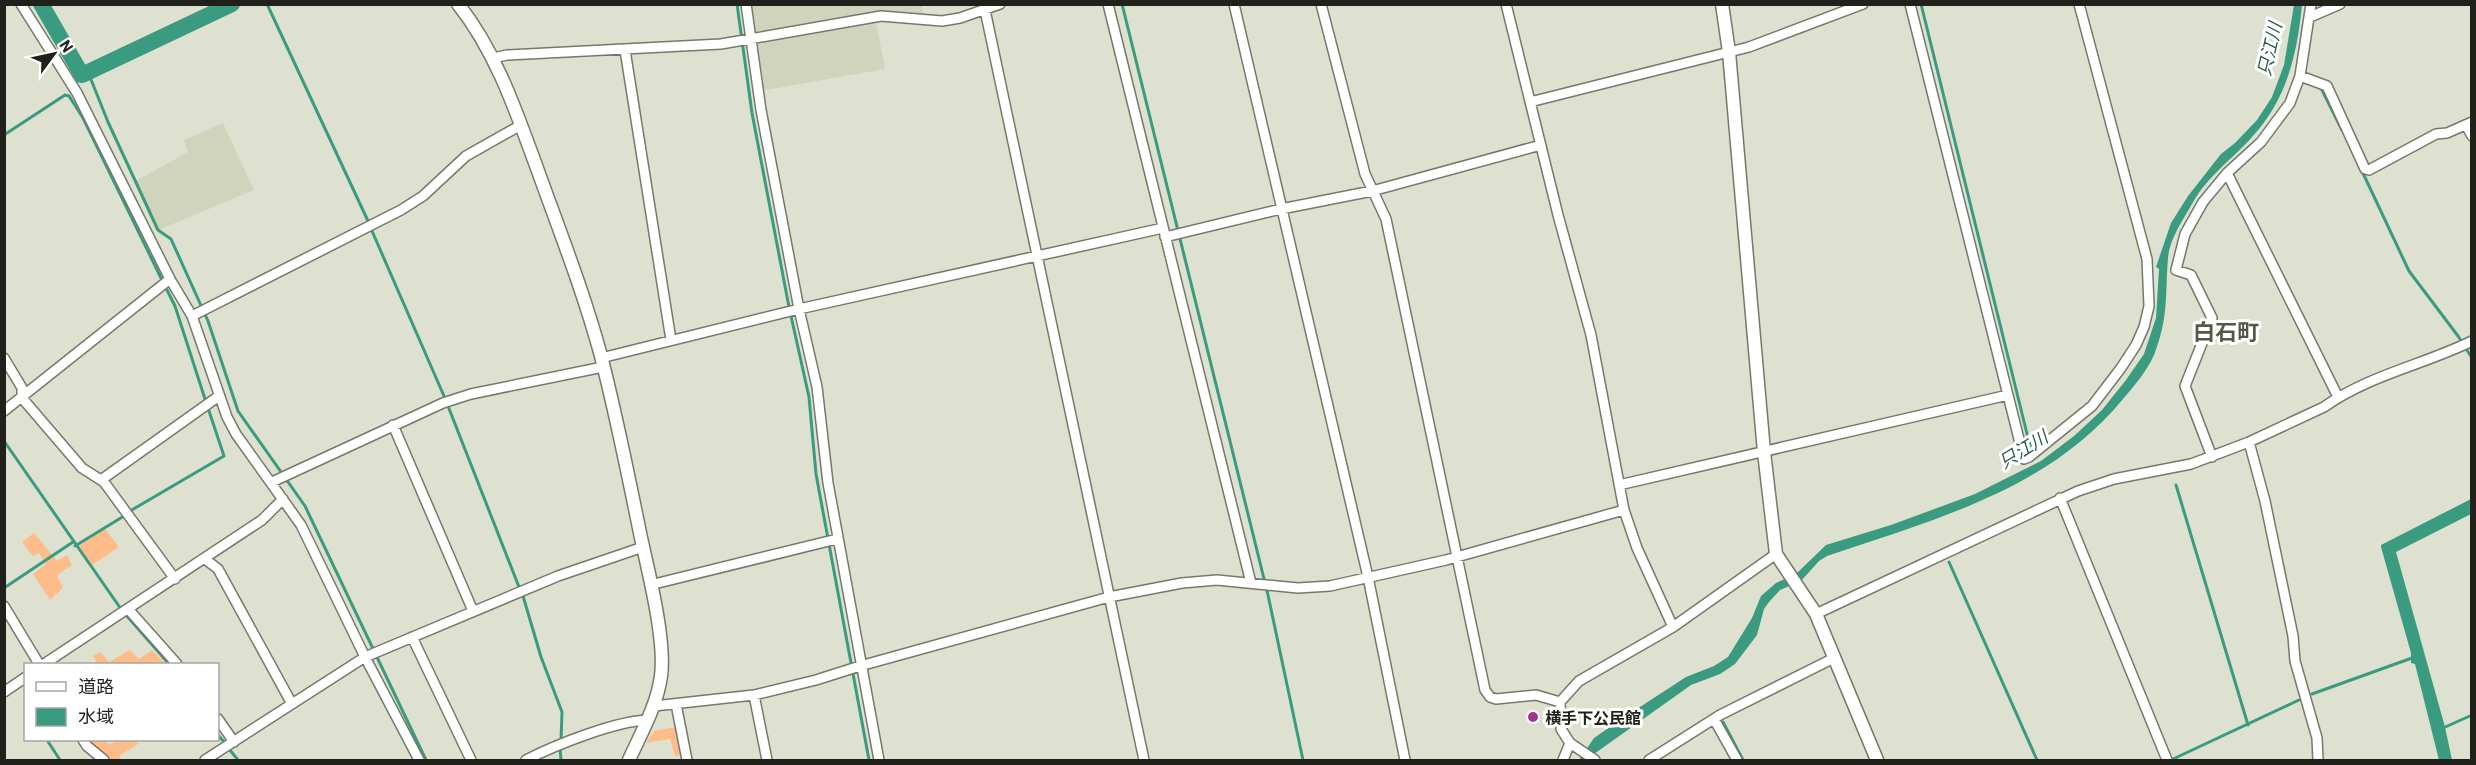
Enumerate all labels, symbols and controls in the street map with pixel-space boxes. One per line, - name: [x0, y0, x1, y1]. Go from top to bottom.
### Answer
- water label: 只江川: [2252, 18, 2286, 78]
- north arrow: [24, 24, 84, 84]
- text: N: [56, 36, 78, 55]
- district label: 白石町: [2193, 318, 2259, 344]
- water label: 只江川: [1994, 424, 2053, 473]
- legend: [24, 663, 219, 741]
- text: 道路: [78, 675, 114, 697]
- text: 水域: [78, 705, 114, 727]
- place label: 横手下公民館: [1545, 708, 1641, 727]
- marker: 横手下公民館: [1526, 710, 1540, 724]

